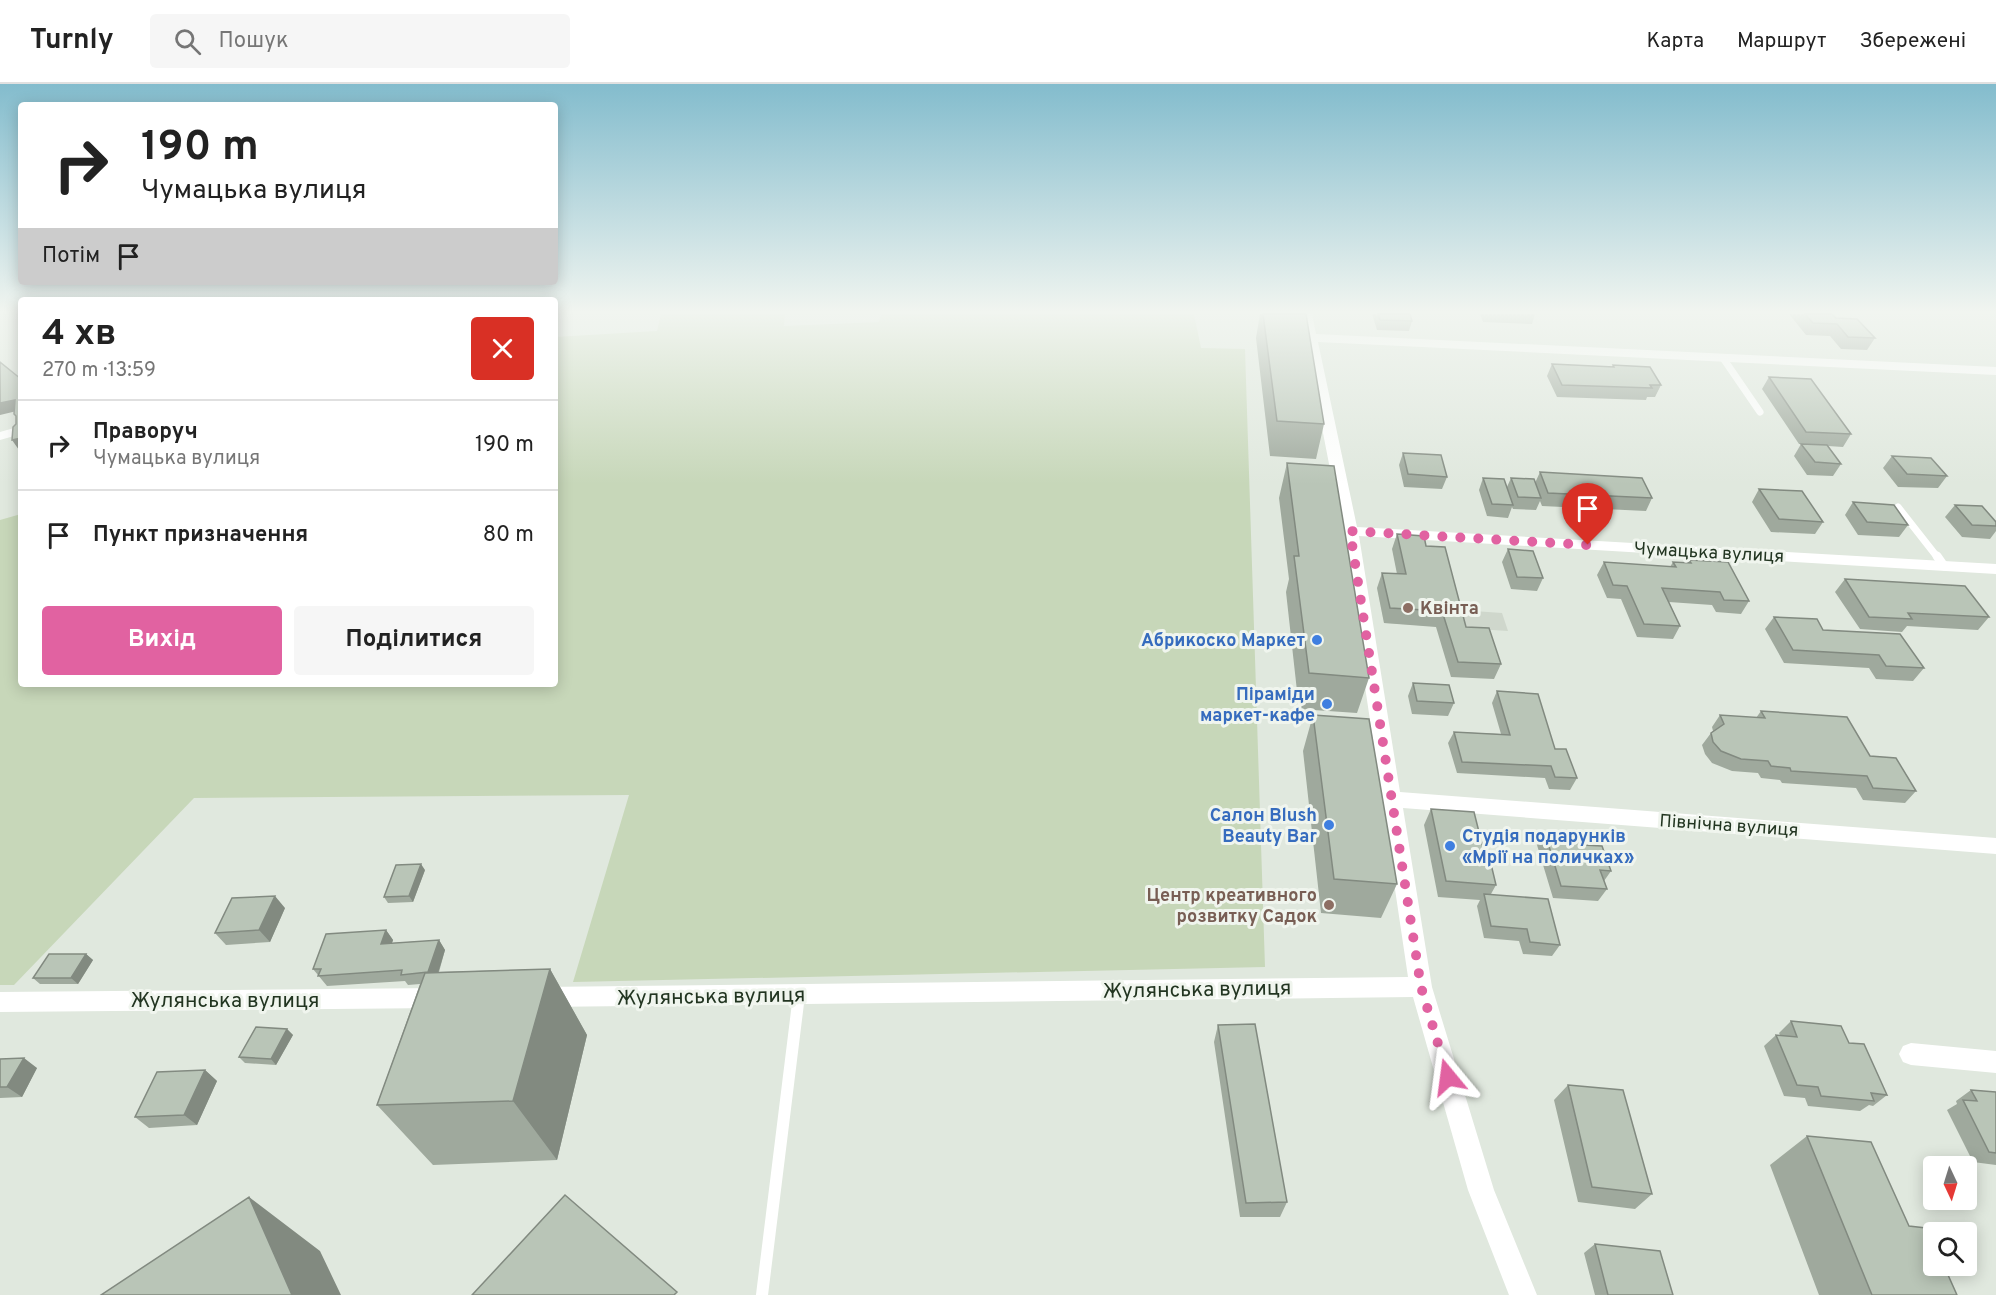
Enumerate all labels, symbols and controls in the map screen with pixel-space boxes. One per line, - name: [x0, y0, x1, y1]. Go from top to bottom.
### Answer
- search box: [150, 14, 570, 68]
- text: Turnly: [30, 23, 114, 59]
- icon: search: [171, 25, 204, 58]
- text: Пошук: [219, 28, 288, 55]
- text: Карта: [1647, 28, 1704, 55]
- text: Маршрут: [1737, 28, 1826, 55]
- text: Збережені: [1859, 28, 1966, 55]
- text: 190 m: [141, 122, 259, 175]
- icon: right: [42, 126, 120, 204]
- text: Чумацька вулиця: [141, 174, 367, 208]
- icon: arrive: [112, 240, 145, 273]
- text: Потім: [42, 243, 100, 270]
- text: 4 хв: [42, 312, 116, 358]
- button: close: [471, 317, 534, 380]
- text: 270 m · 13:59: [42, 358, 156, 384]
- text: Праворуч: [93, 419, 198, 446]
- icon: right: [42, 429, 75, 462]
- text: 190 m: [475, 432, 534, 459]
- text: Чумацька вулиця: [93, 446, 260, 472]
- pin: [1562, 483, 1613, 545]
- icon: arrive: [1571, 492, 1604, 525]
- icon: arrive: [42, 519, 75, 552]
- text: Пункт призначення: [93, 522, 308, 549]
- text: 80 m: [483, 522, 534, 549]
- street label: Чумацька вулиця: [1633, 538, 1785, 569]
- place label: Квінта: [1420, 598, 1479, 621]
- marker: Квінта: [1401, 601, 1415, 615]
- button: Вихід: [42, 606, 282, 675]
- button: Поділитися: [294, 606, 534, 675]
- place label: Абрикоско Маркет: [1141, 630, 1306, 653]
- marker: Абрикоско Маркет: [1310, 633, 1324, 647]
- place label: Піраміди маркет-кафе: [1200, 684, 1315, 728]
- marker: Піраміди маркет-кафе: [1320, 697, 1334, 711]
- place label: Салон Blush Beauty Bar: [1210, 805, 1318, 849]
- street label: Північна вулиця: [1659, 810, 1799, 843]
- marker: Салон Blush Beauty Bar: [1322, 818, 1336, 832]
- place label: Студія подарунків «Мрії на поличках»: [1462, 826, 1634, 870]
- marker: Студія подарунків «Мрії на поличках»: [1443, 839, 1457, 853]
- place label: Центр креативного розвитку Садок: [1146, 885, 1317, 929]
- marker: Центр креативного розвитку Садок: [1322, 898, 1336, 912]
- street label: Жулянська вулиця: [1102, 975, 1292, 1006]
- street label: Жулянська вулиця: [616, 982, 806, 1013]
- street label: Жулянська вулиця: [131, 988, 319, 1015]
- position arrow: [1416, 1045, 1480, 1109]
- north arrow: [1923, 1156, 1977, 1210]
- map controls: [1923, 1156, 1977, 1276]
- button: search: [1923, 1222, 1977, 1276]

